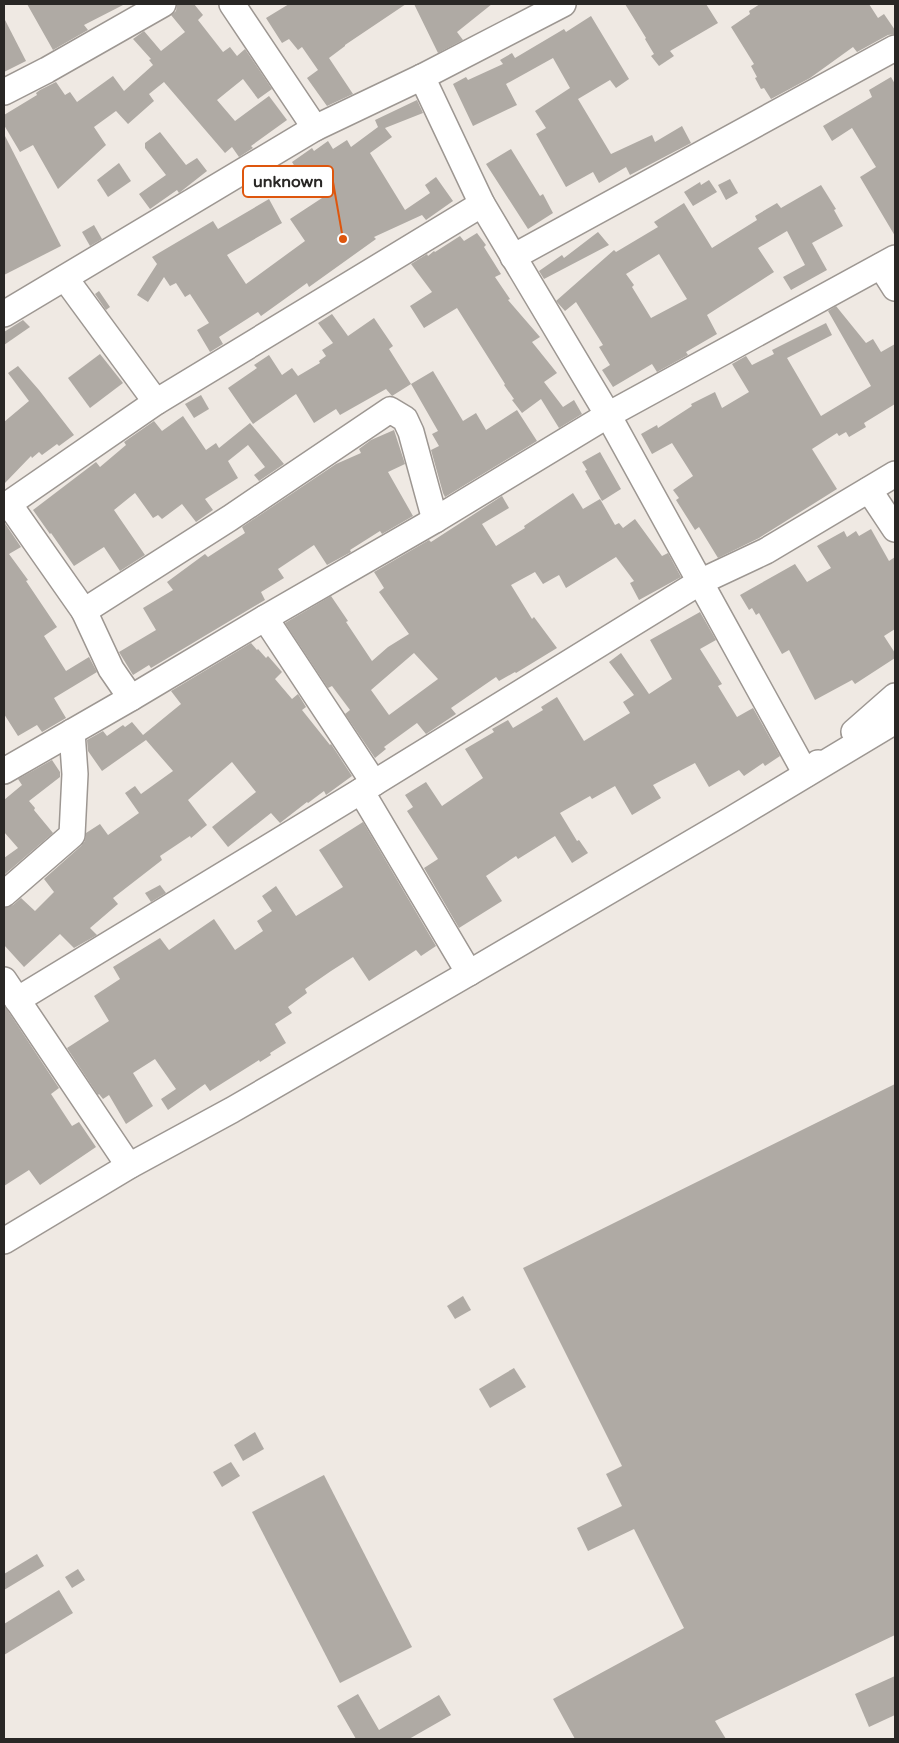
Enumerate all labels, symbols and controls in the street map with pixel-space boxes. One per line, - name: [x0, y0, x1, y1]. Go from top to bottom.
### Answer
- callout: unknown: [243, 166, 333, 197]
- text: unknown: [253, 172, 323, 192]

